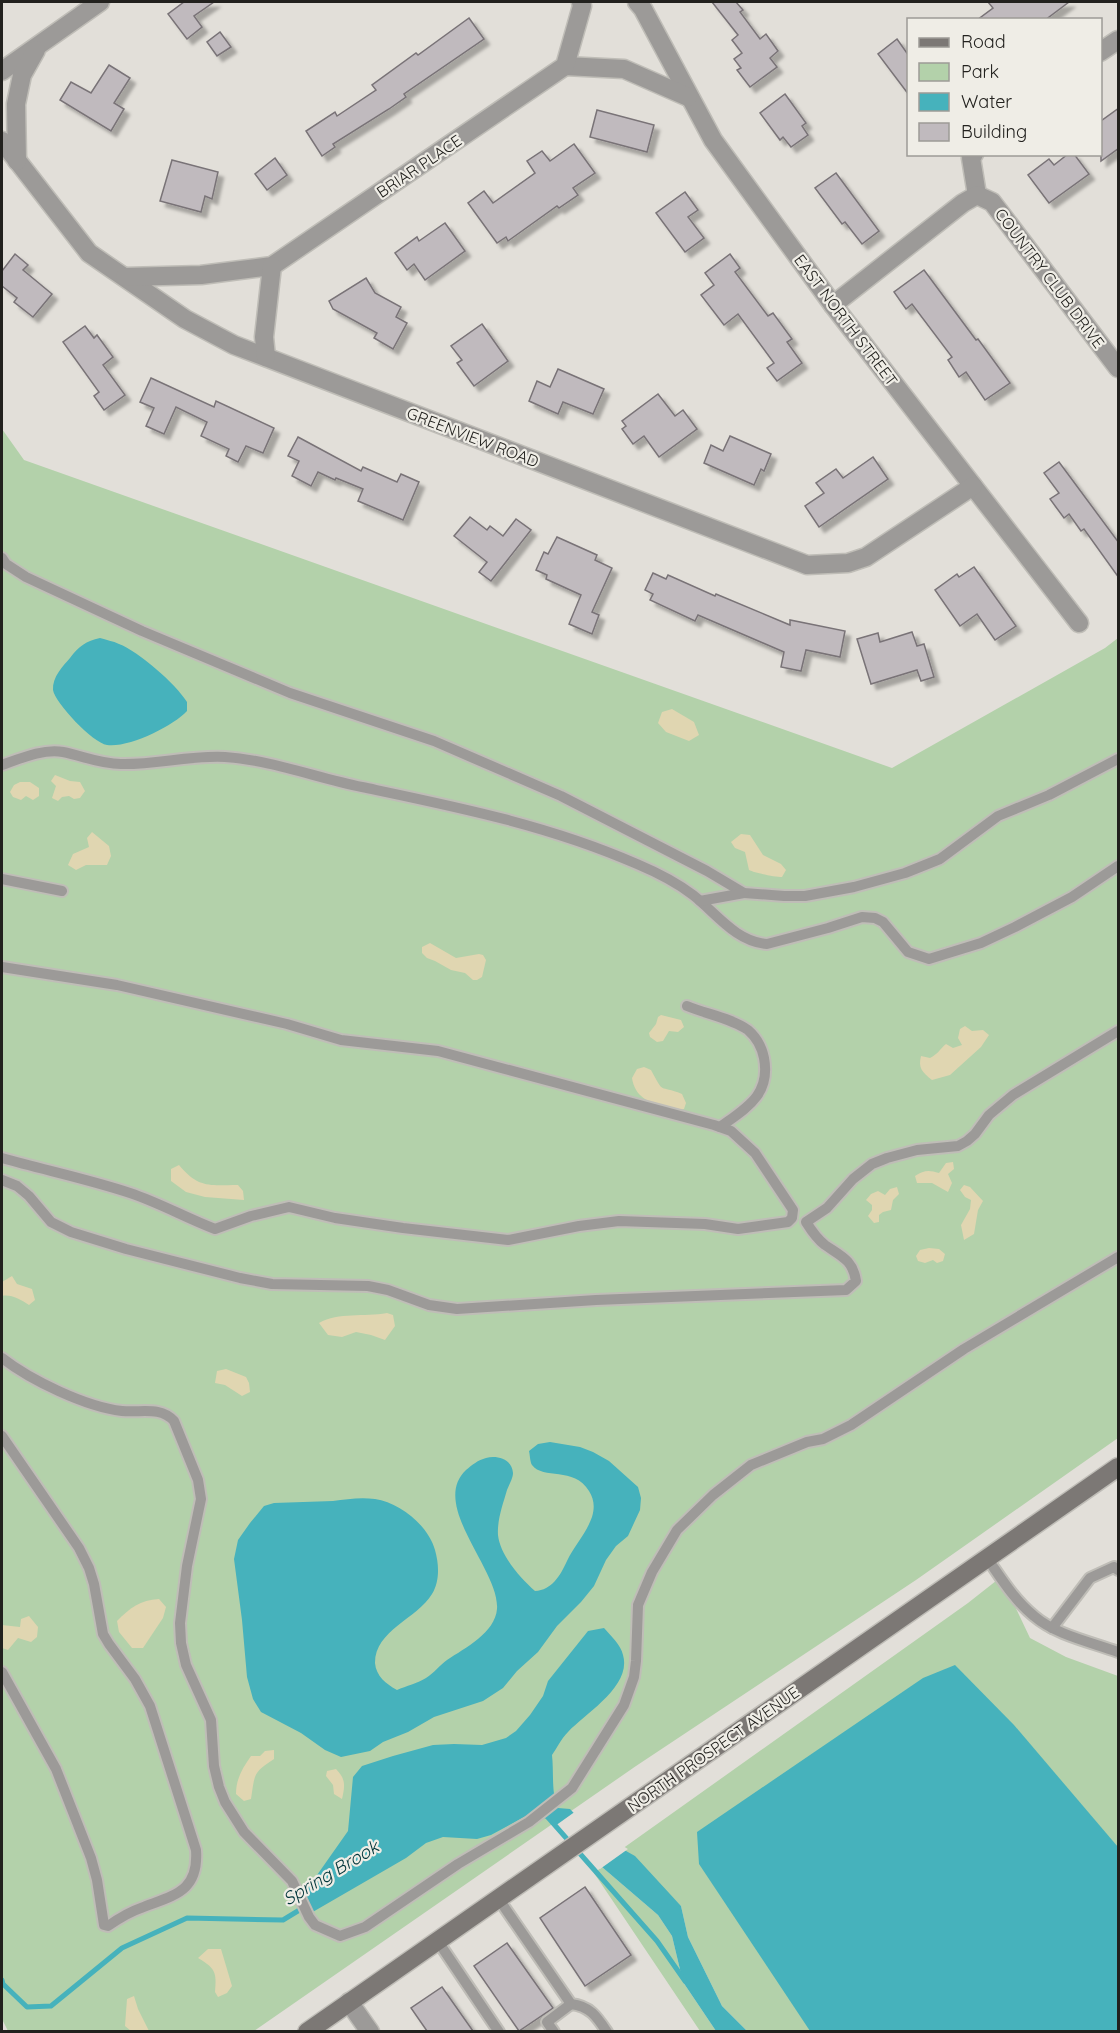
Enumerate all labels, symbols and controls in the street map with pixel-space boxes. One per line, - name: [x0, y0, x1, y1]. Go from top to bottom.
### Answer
- legend: [907, 18, 1102, 156]
- text: Road: [961, 30, 1006, 53]
- text: Park: [961, 60, 999, 83]
- text: Water: [961, 90, 1012, 113]
- text: Building: [961, 120, 1027, 143]
- street label: BRIAR PLACE: [373, 130, 465, 202]
- street label: COUNTRY CLUB DRIVE: [991, 204, 1109, 352]
- street label: EAST NORTH STREET: [790, 250, 902, 390]
- street label: GREENVIEW ROAD: [404, 403, 542, 471]
- street label: NORTH PROSPECT AVENUE: [623, 1682, 803, 1816]
- water label: Spring Brook: [279, 1834, 384, 1910]

